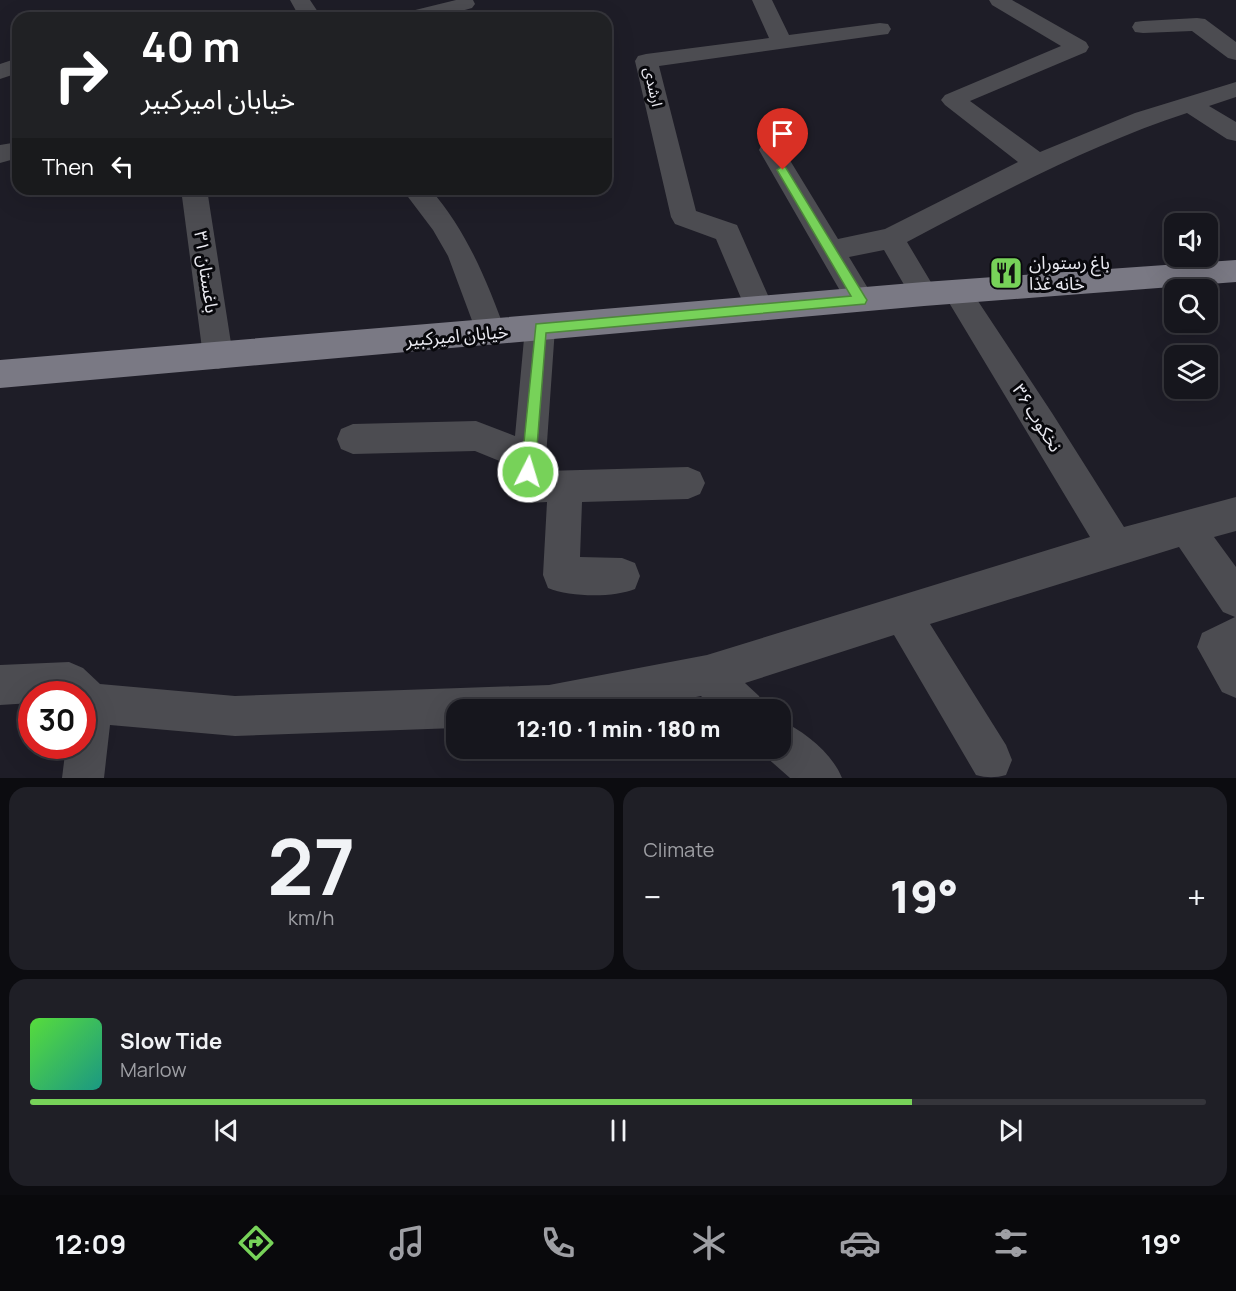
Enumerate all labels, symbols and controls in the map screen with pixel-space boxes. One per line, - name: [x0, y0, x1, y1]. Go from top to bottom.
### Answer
- text: 40 m: [141, 17, 240, 75]
- icon: right: [42, 36, 120, 114]
- street label: ارشدی: [639, 65, 668, 109]
- text: خیابان امیرکبیر: [141, 80, 295, 117]
- pin: [757, 108, 808, 170]
- icon: arrive: [766, 117, 799, 150]
- icon: left: [106, 150, 139, 183]
- text: Then: [42, 152, 94, 182]
- map controls: [1164, 213, 1218, 399]
- button: sound: [1164, 213, 1218, 267]
- street label: باغستان ۳۱: [189, 229, 225, 315]
- place label: باغ رستوران خانه غذا: [1029, 250, 1110, 295]
- restaurant icon: باغ رستوران خانه غذا: [988, 255, 1024, 291]
- button: search: [1164, 279, 1218, 333]
- street label: خیابان امیرکبیر: [404, 319, 509, 352]
- button: layers: [1164, 345, 1218, 399]
- street label: نخکوب ۳۶: [1008, 379, 1068, 456]
- position arrow: [496, 440, 560, 504]
- speed limit sign: 30: [18, 681, 96, 759]
- text: 12:10 · 1 min · 180 m: [517, 714, 720, 744]
- text: 27: [267, 812, 355, 918]
- text: Climate: [644, 836, 715, 863]
- text: 19°: [890, 865, 958, 927]
- text: −: [644, 874, 661, 919]
- text: +: [1187, 874, 1206, 919]
- text: km/h: [288, 904, 335, 931]
- text: Slow Tide: [120, 1026, 222, 1056]
- text: Marlow: [120, 1056, 187, 1083]
- icon: previous: [210, 1114, 243, 1147]
- icon: pause: [602, 1114, 635, 1147]
- icon: next: [994, 1114, 1027, 1147]
- icon: directions: [235, 1222, 277, 1264]
- icon: music: [386, 1222, 428, 1264]
- icon: phone: [537, 1222, 579, 1264]
- icon: climate: [688, 1222, 730, 1264]
- icon: car: [839, 1222, 881, 1264]
- icon: filters: [990, 1222, 1032, 1264]
- text: 12:09: [54, 1225, 126, 1262]
- text: 19°: [1141, 1225, 1182, 1262]

